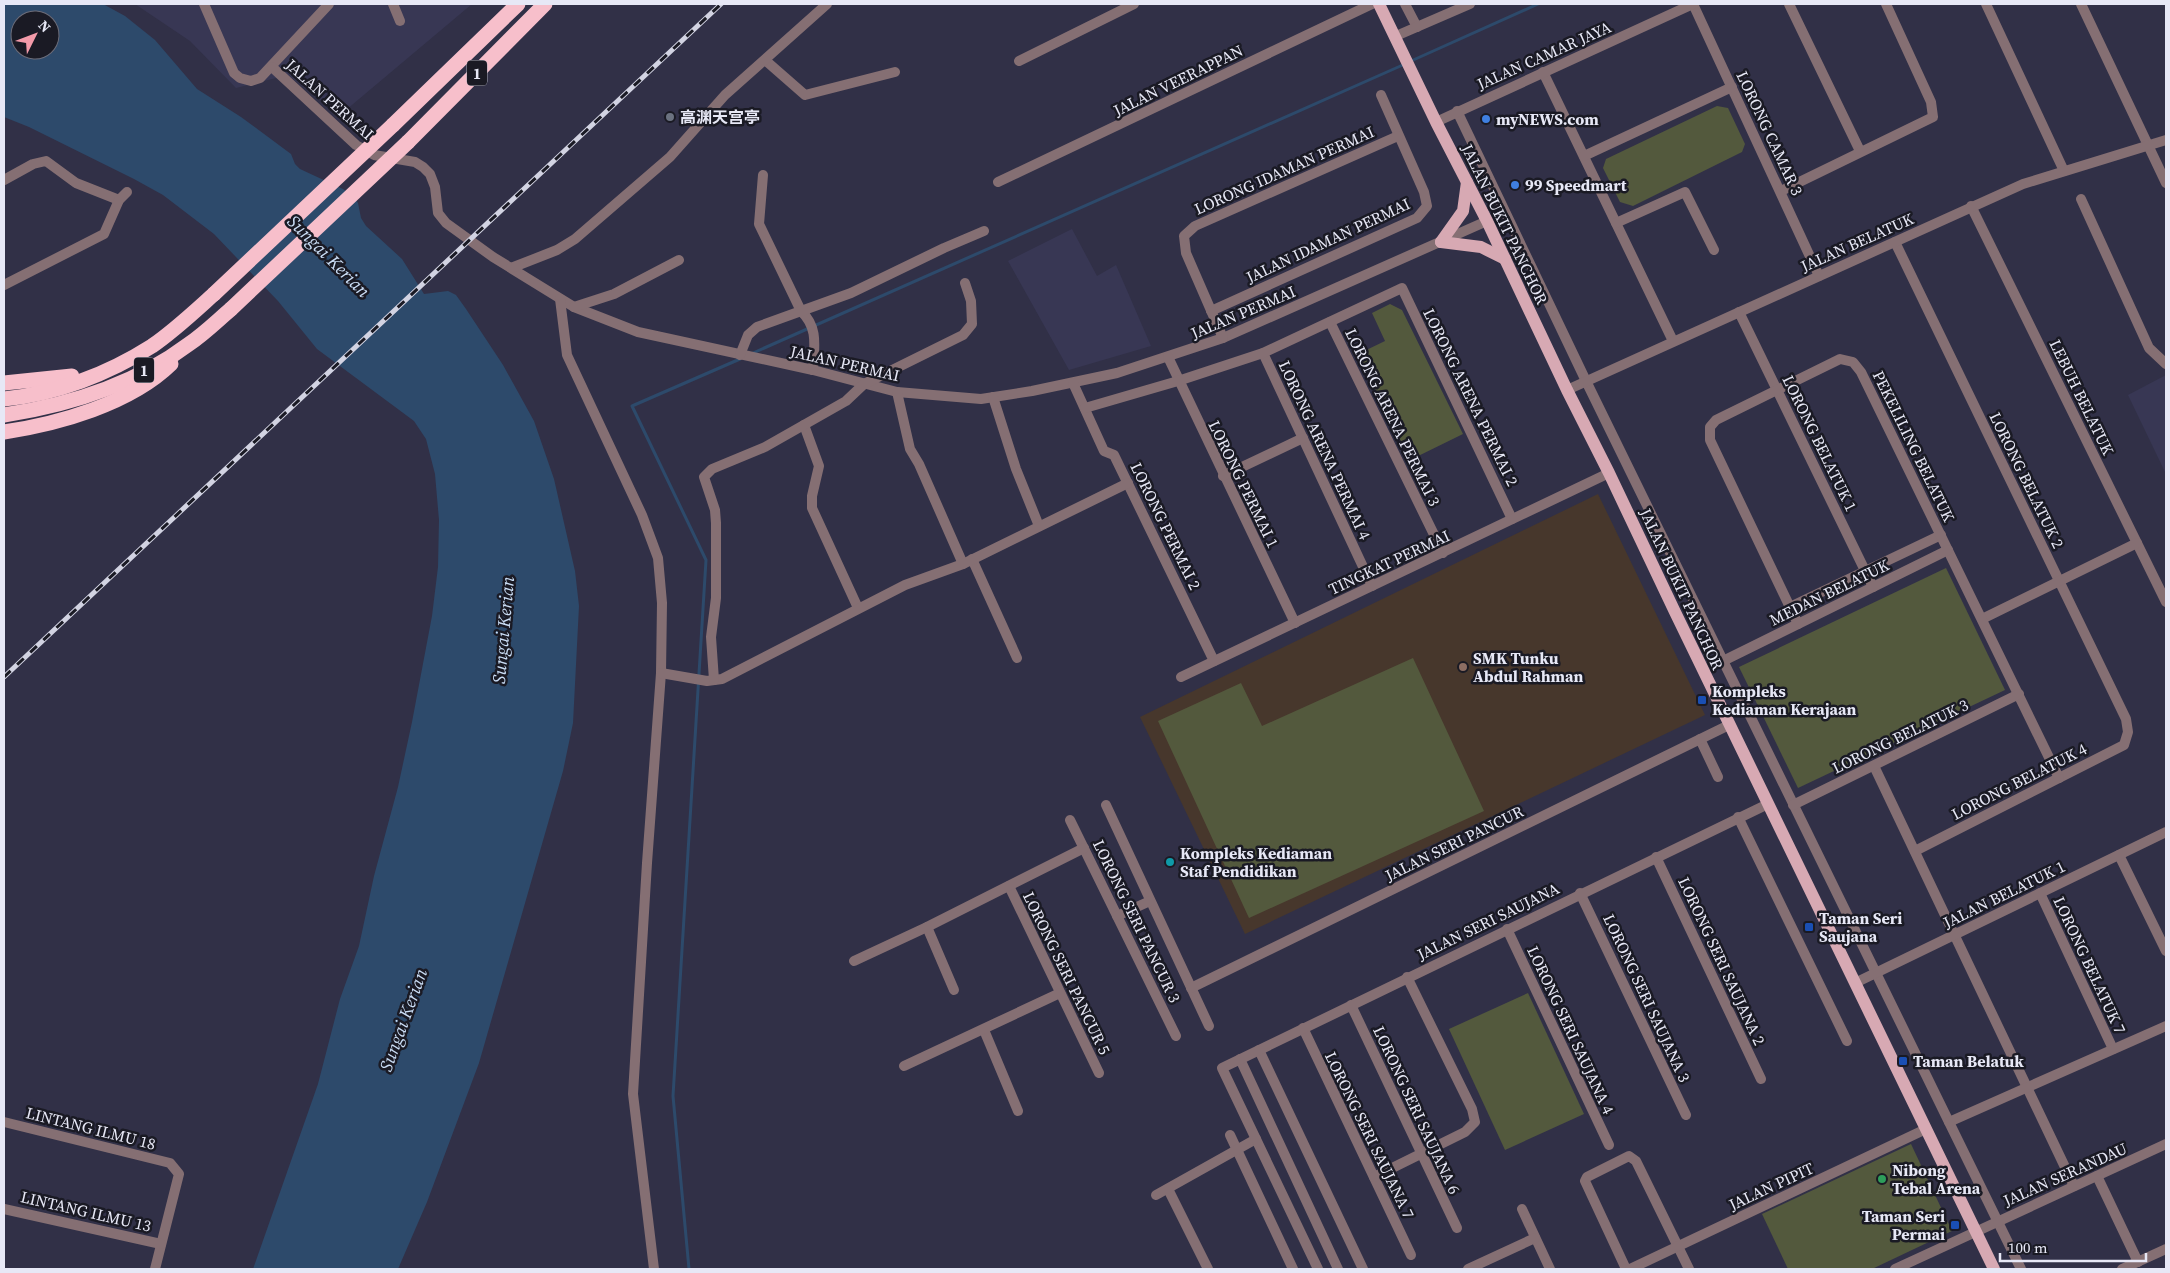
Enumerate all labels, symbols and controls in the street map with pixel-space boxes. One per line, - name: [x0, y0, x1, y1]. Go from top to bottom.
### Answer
- north arrow: [10, 10, 60, 60]
- street label: JALAN CAMAR JAYA: [1473, 15, 1615, 95]
- text: N: [34, 16, 56, 37]
- street label: JALAN VEERAPPAN: [1109, 39, 1247, 121]
- street label: JALAN PERMAI: [280, 53, 379, 144]
- road number: 1: [467, 60, 487, 86]
- street label: LORONG CAMAR 3: [1732, 67, 1808, 199]
- place label: 高渊天宫亭: [680, 106, 760, 128]
- place label: myNEWS.com: [1496, 108, 1599, 130]
- marker: 高渊天宫亭: [664, 111, 676, 123]
- marker: myNEWS.com: [1480, 113, 1492, 125]
- street label: LORONG IDAMAN PERMAI: [1191, 120, 1377, 220]
- street label: JALAN BUKIT PANCHOR: [1456, 139, 1554, 308]
- place label: 99 Speedmart: [1525, 174, 1627, 196]
- marker: 99 Speedmart: [1509, 179, 1521, 191]
- street label: JALAN IDAMAN PERMAI: [1242, 192, 1414, 288]
- street label: JALAN BELATUK: [1796, 207, 1917, 277]
- water label: Sungai Kerian: [282, 209, 376, 303]
- street label: JALAN PERMAI: [1186, 280, 1299, 344]
- street label: LORONG ARENA PERMAI 2: [1418, 304, 1524, 490]
- street label: LORONG ARENA PERMAI 3: [1340, 324, 1446, 510]
- street label: LEBUH BELATUK: [2044, 335, 2120, 459]
- street label: JALAN PERMAI: [787, 340, 902, 386]
- street label: LORONG ARENA PERMAI 4: [1274, 357, 1376, 543]
- road number: 1: [134, 358, 154, 382]
- street label: PEKELILING BELATUK: [1868, 367, 1960, 526]
- street label: LORONG BELATUK 1: [1777, 371, 1863, 515]
- street label: LORONG BELATUK 2: [1984, 408, 2070, 552]
- street label: LORONG PERMAI 1: [1204, 417, 1284, 551]
- street label: LORONG PERMAI 2: [1126, 459, 1206, 593]
- street label: JALAN BUKIT PANCHOR: [1634, 504, 1729, 674]
- street label: TINGKAT PERMAI: [1325, 524, 1453, 600]
- street label: MEDAN BELATUK: [1766, 553, 1893, 630]
- water label: Sungai Kerian: [486, 575, 520, 685]
- place label: SMK Tunku Abdul Rahman: [1473, 647, 1583, 687]
- marker: SMK Tunku Abdul Rahman: [1457, 661, 1469, 673]
- place label: Kompleks Kediaman Kerajaan: [1712, 680, 1857, 720]
- street label: LORONG BELATUK 3: [1828, 693, 1972, 779]
- marker: Kompleks Kediaman Kerajaan: [1696, 694, 1708, 706]
- street label: LORONG BELATUK 4: [1948, 737, 2090, 825]
- street label: JALAN SERI PANCUR: [1380, 800, 1527, 886]
- street label: LORONG SERI PANCUR 3: [1088, 836, 1186, 1006]
- place label: Kompleks Kediaman Staf Pendidikan: [1180, 842, 1332, 882]
- street label: JALAN BELATUK 1: [1939, 855, 2069, 933]
- marker: Kompleks Kediaman Staf Pendidikan: [1164, 856, 1176, 868]
- street label: LORONG SERI SAUJANA 2: [1673, 873, 1771, 1049]
- street label: JALAN SERI SAUJANA: [1412, 877, 1563, 965]
- street label: LORONG SERI PANCUR 5: [1018, 888, 1116, 1058]
- street label: LORONG BELATUK 7: [2049, 893, 2131, 1037]
- place label: Taman Seri Saujana: [1819, 907, 1902, 947]
- street label: LORONG SERI SAUJANA 3: [1598, 910, 1696, 1086]
- marker: Taman Seri Saujana: [1803, 921, 1815, 933]
- street label: LORONG SERI SAUJANA 4: [1522, 942, 1620, 1118]
- water label: Sungai Kerian: [373, 965, 433, 1075]
- street label: LORONG SERI SAUJANA 6: [1368, 1022, 1466, 1198]
- street label: LORONG SERI SAUJANA 7: [1320, 1048, 1420, 1222]
- place label: Taman Belatuk: [1913, 1050, 2024, 1072]
- marker: Taman Belatuk: [1897, 1055, 1909, 1067]
- street label: LINTANG ILMU 18: [24, 1101, 158, 1155]
- street label: JALAN SERANDAU: [1999, 1137, 2131, 1212]
- street label: JALAN PIPIT: [1724, 1157, 1817, 1216]
- place label: Nibong Tebal Arena: [1892, 1159, 1981, 1199]
- marker: Nibong Tebal Arena: [1876, 1173, 1888, 1185]
- street label: LINTANG ILMU 13: [19, 1185, 153, 1237]
- place label: Taman Seri Permai: [1862, 1205, 1945, 1245]
- marker: Taman Seri Permai: [1949, 1219, 1961, 1231]
- scale bar: [2000, 1230, 2146, 1262]
- text: 100 m: [2008, 1237, 2048, 1258]

